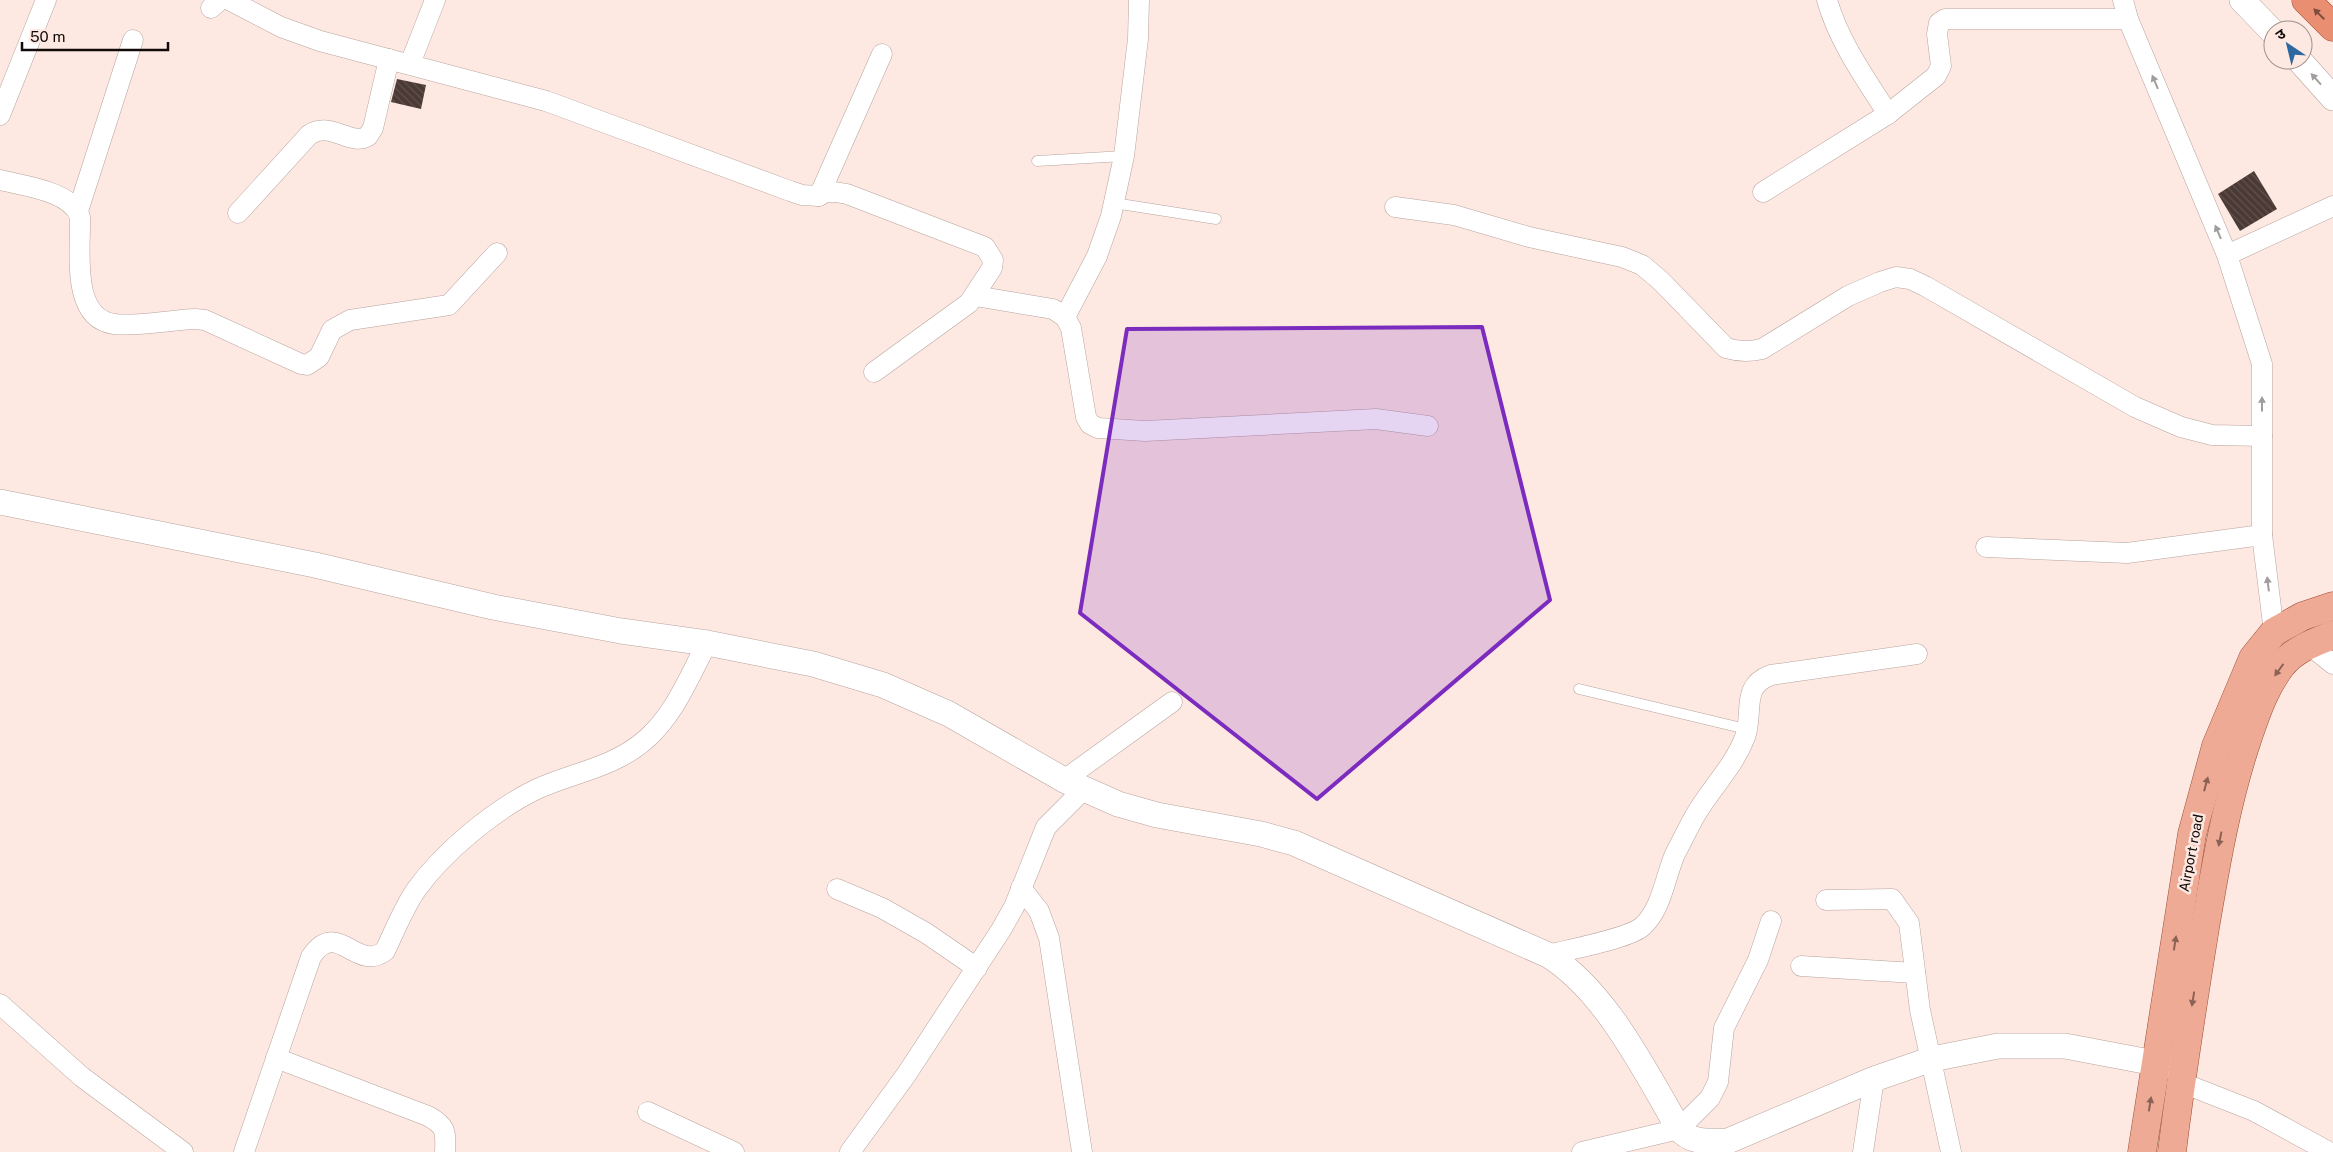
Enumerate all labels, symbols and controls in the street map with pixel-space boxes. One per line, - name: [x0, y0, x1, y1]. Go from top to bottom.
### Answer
- one-way arrow: [2314, 8, 2326, 20]
- scale bar: [22, 20, 169, 52]
- north arrow: [2263, 20, 2313, 70]
- text: उ: [2273, 25, 2289, 43]
- text: 50 m: [30, 28, 65, 45]
- one-way arrow: [2310, 74, 2322, 86]
- one-way arrow: [2150, 75, 2158, 89]
- one-way arrow: [2213, 225, 2221, 239]
- one-way arrow: [2258, 396, 2266, 412]
- one-way arrow: [2264, 576, 2272, 592]
- one-way arrow: [2274, 663, 2284, 677]
- one-way arrow: [2202, 776, 2210, 791]
- street label: Airport road: [2176, 813, 2206, 893]
- one-way arrow: [2216, 831, 2224, 847]
- one-way arrow: [2171, 935, 2179, 951]
- one-way arrow: [2189, 992, 2197, 1008]
- one-way arrow: [2146, 1096, 2154, 1112]

